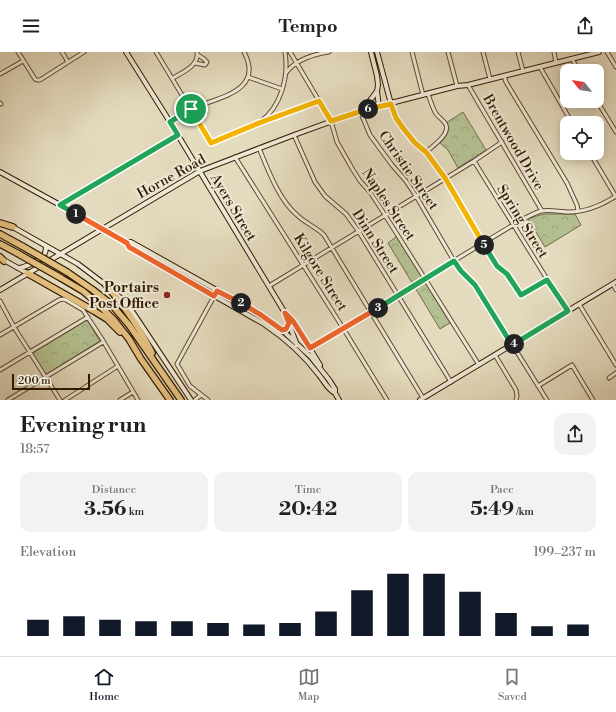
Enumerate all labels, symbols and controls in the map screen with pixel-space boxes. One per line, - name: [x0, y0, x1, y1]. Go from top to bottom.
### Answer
- icon: menu: [20, 15, 42, 37]
- text: Tempo: [278, 15, 338, 38]
- icon: share: [574, 15, 596, 37]
- north arrow: [560, 64, 604, 108]
- map controls: [560, 64, 604, 160]
- street label: Brentwood Drive: [478, 90, 548, 194]
- pin: [174, 92, 208, 126]
- icon: arrive: [180, 98, 202, 120]
- pin: 6: [358, 99, 378, 119]
- text: 6: [365, 102, 371, 116]
- button: locate: [560, 116, 604, 160]
- street label: Christie Street: [374, 127, 442, 214]
- street label: Horne Road: [134, 151, 209, 203]
- street label: Naples Street: [357, 165, 419, 244]
- street label: Ayers Street: [205, 170, 260, 245]
- street label: Spring Street: [492, 181, 552, 262]
- pin: 1: [66, 204, 86, 224]
- street label: Dinn Street: [348, 206, 403, 277]
- text: 1: [73, 207, 79, 221]
- street label: Kilgore Street: [289, 230, 351, 315]
- pin: 5: [474, 235, 494, 255]
- text: 5: [481, 238, 487, 252]
- place label: Portairs Post Office: [89, 279, 159, 313]
- marker: Portairs Post Office: [162, 290, 172, 300]
- pin: 2: [231, 293, 251, 313]
- text: 2: [238, 296, 244, 310]
- pin: 3: [368, 298, 388, 318]
- text: 3: [375, 301, 381, 315]
- pin: 4: [504, 334, 524, 354]
- text: 4: [510, 337, 518, 351]
- scale bar: [12, 372, 90, 391]
- text: 200 m: [18, 374, 51, 388]
- text: Evening run: [20, 412, 146, 439]
- button: share: [554, 413, 596, 455]
- text: 18:57: [20, 441, 50, 457]
- text: Distance: [92, 483, 136, 497]
- text: Time: [295, 483, 321, 497]
- text: Pace: [490, 483, 514, 497]
- text: 3.56: [84, 497, 126, 522]
- text: 20:42: [279, 497, 337, 522]
- text: 5:49: [470, 497, 514, 522]
- text: km: [126, 505, 144, 519]
- text: /km: [514, 505, 534, 519]
- text: Elevation: [20, 544, 76, 560]
- text: 199–237 m: [533, 544, 596, 560]
- tab: Home: [89, 666, 119, 704]
- tab: Map: [298, 666, 320, 704]
- tab: Saved: [498, 666, 527, 704]

